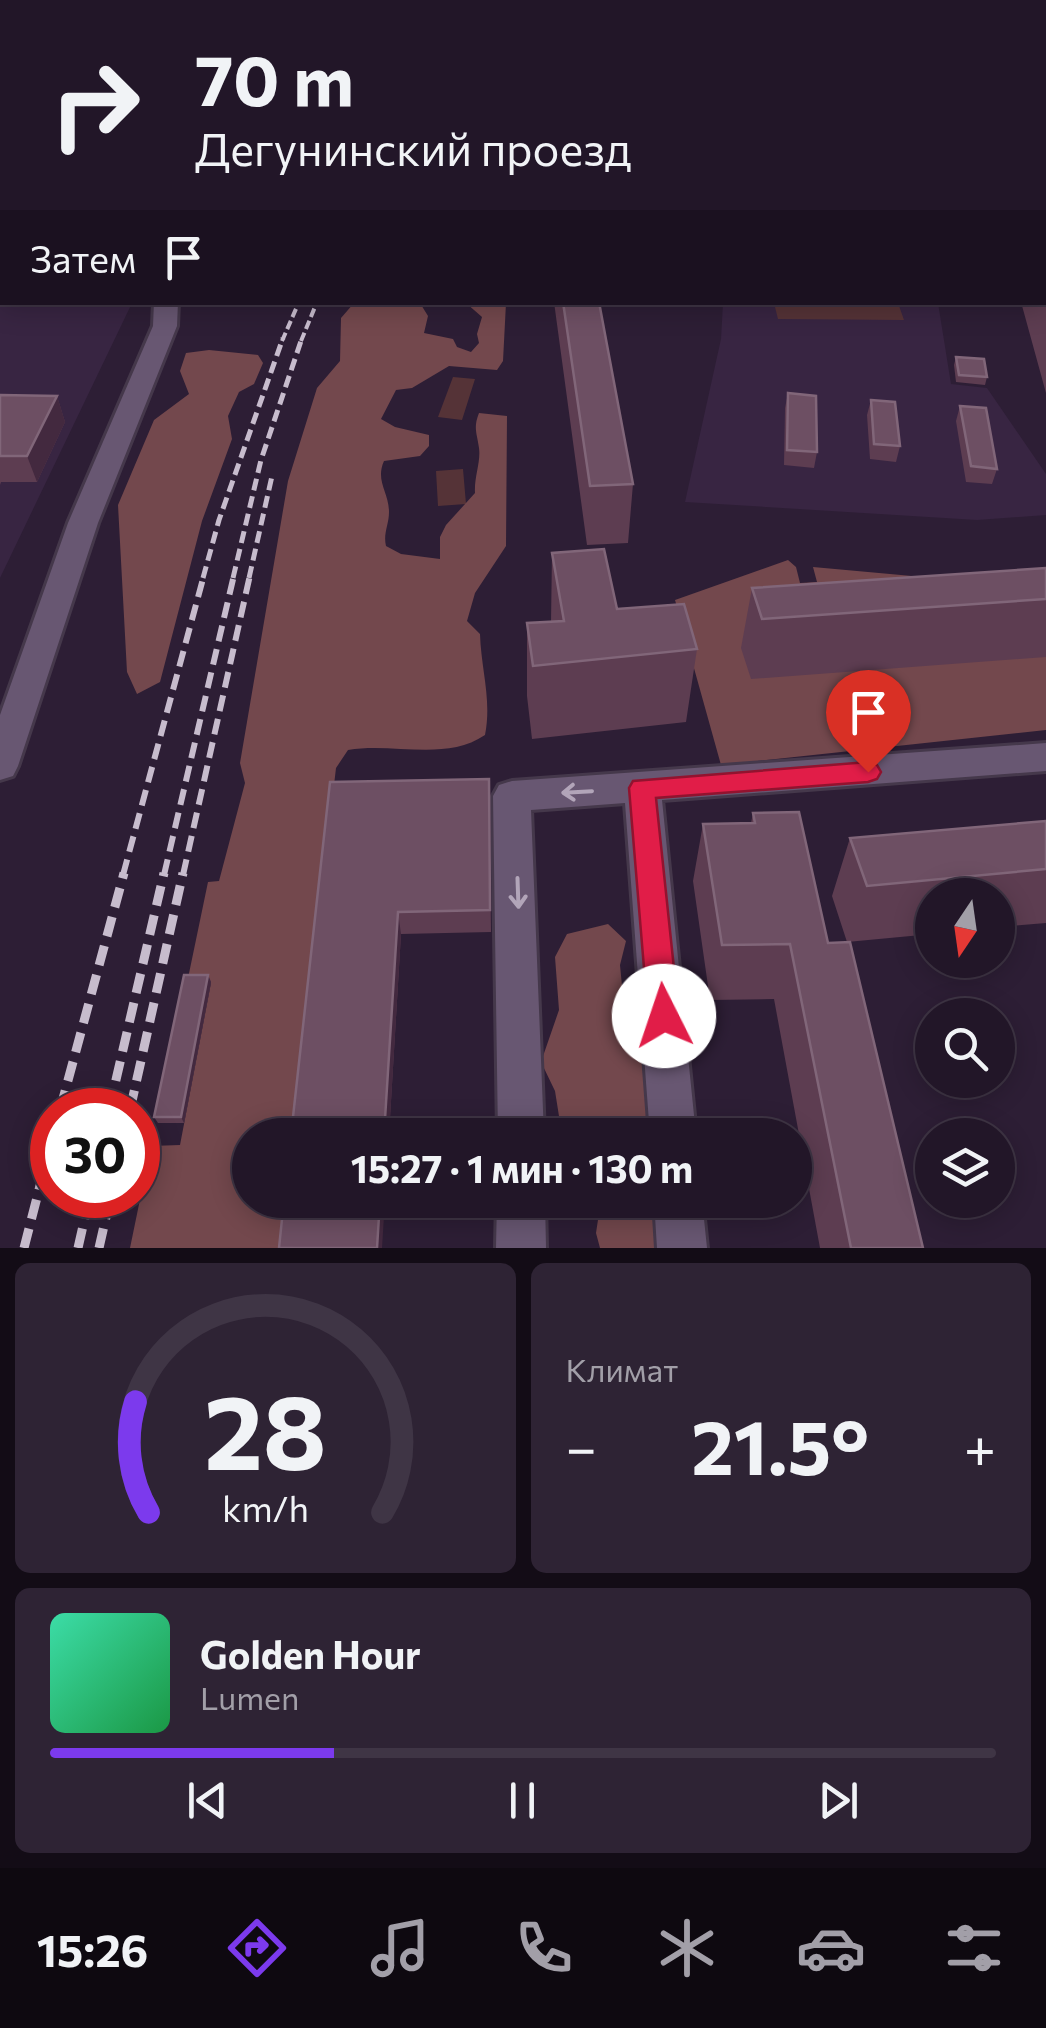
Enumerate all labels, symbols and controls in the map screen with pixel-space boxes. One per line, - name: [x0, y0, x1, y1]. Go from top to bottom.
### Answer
- text: 70 m: [195, 35, 354, 120]
- icon: right: [30, 40, 160, 170]
- text: Дегунинский проезд: [195, 120, 631, 175]
- icon: arrive: [156, 230, 211, 285]
- text: Затем: [30, 234, 136, 281]
- pin: [826, 670, 911, 773]
- icon: arrive: [841, 685, 896, 740]
- one-way arrow: [561, 783, 593, 802]
- one-way arrow: [508, 877, 527, 909]
- north arrow: [915, 878, 1015, 978]
- map controls: [915, 878, 1015, 1218]
- position arrow: [612, 964, 716, 1068]
- button: search: [915, 998, 1015, 1098]
- speed limit sign: 30: [30, 1088, 160, 1218]
- button: layers: [915, 1118, 1015, 1218]
- text: 15:27 · 1 мин · 130 m: [351, 1144, 693, 1191]
- text: Климат: [566, 1349, 678, 1389]
- text: 28: [204, 1364, 327, 1491]
- text: 21.5°: [691, 1399, 869, 1490]
- text: −: [566, 1412, 597, 1479]
- text: +: [964, 1412, 996, 1479]
- text: km/h: [222, 1486, 309, 1529]
- text: Golden Hour: [200, 1630, 421, 1677]
- text: Lumen: [200, 1677, 299, 1717]
- icon: previous: [180, 1773, 235, 1828]
- icon: pause: [495, 1773, 550, 1828]
- icon: next: [811, 1773, 866, 1828]
- icon: directions: [222, 1913, 292, 1983]
- icon: music: [365, 1913, 435, 1983]
- icon: phone: [509, 1913, 579, 1983]
- icon: climate: [652, 1913, 722, 1983]
- icon: car: [796, 1913, 866, 1983]
- icon: filters: [939, 1913, 1009, 1983]
- text: 15:26: [37, 1921, 148, 1976]

